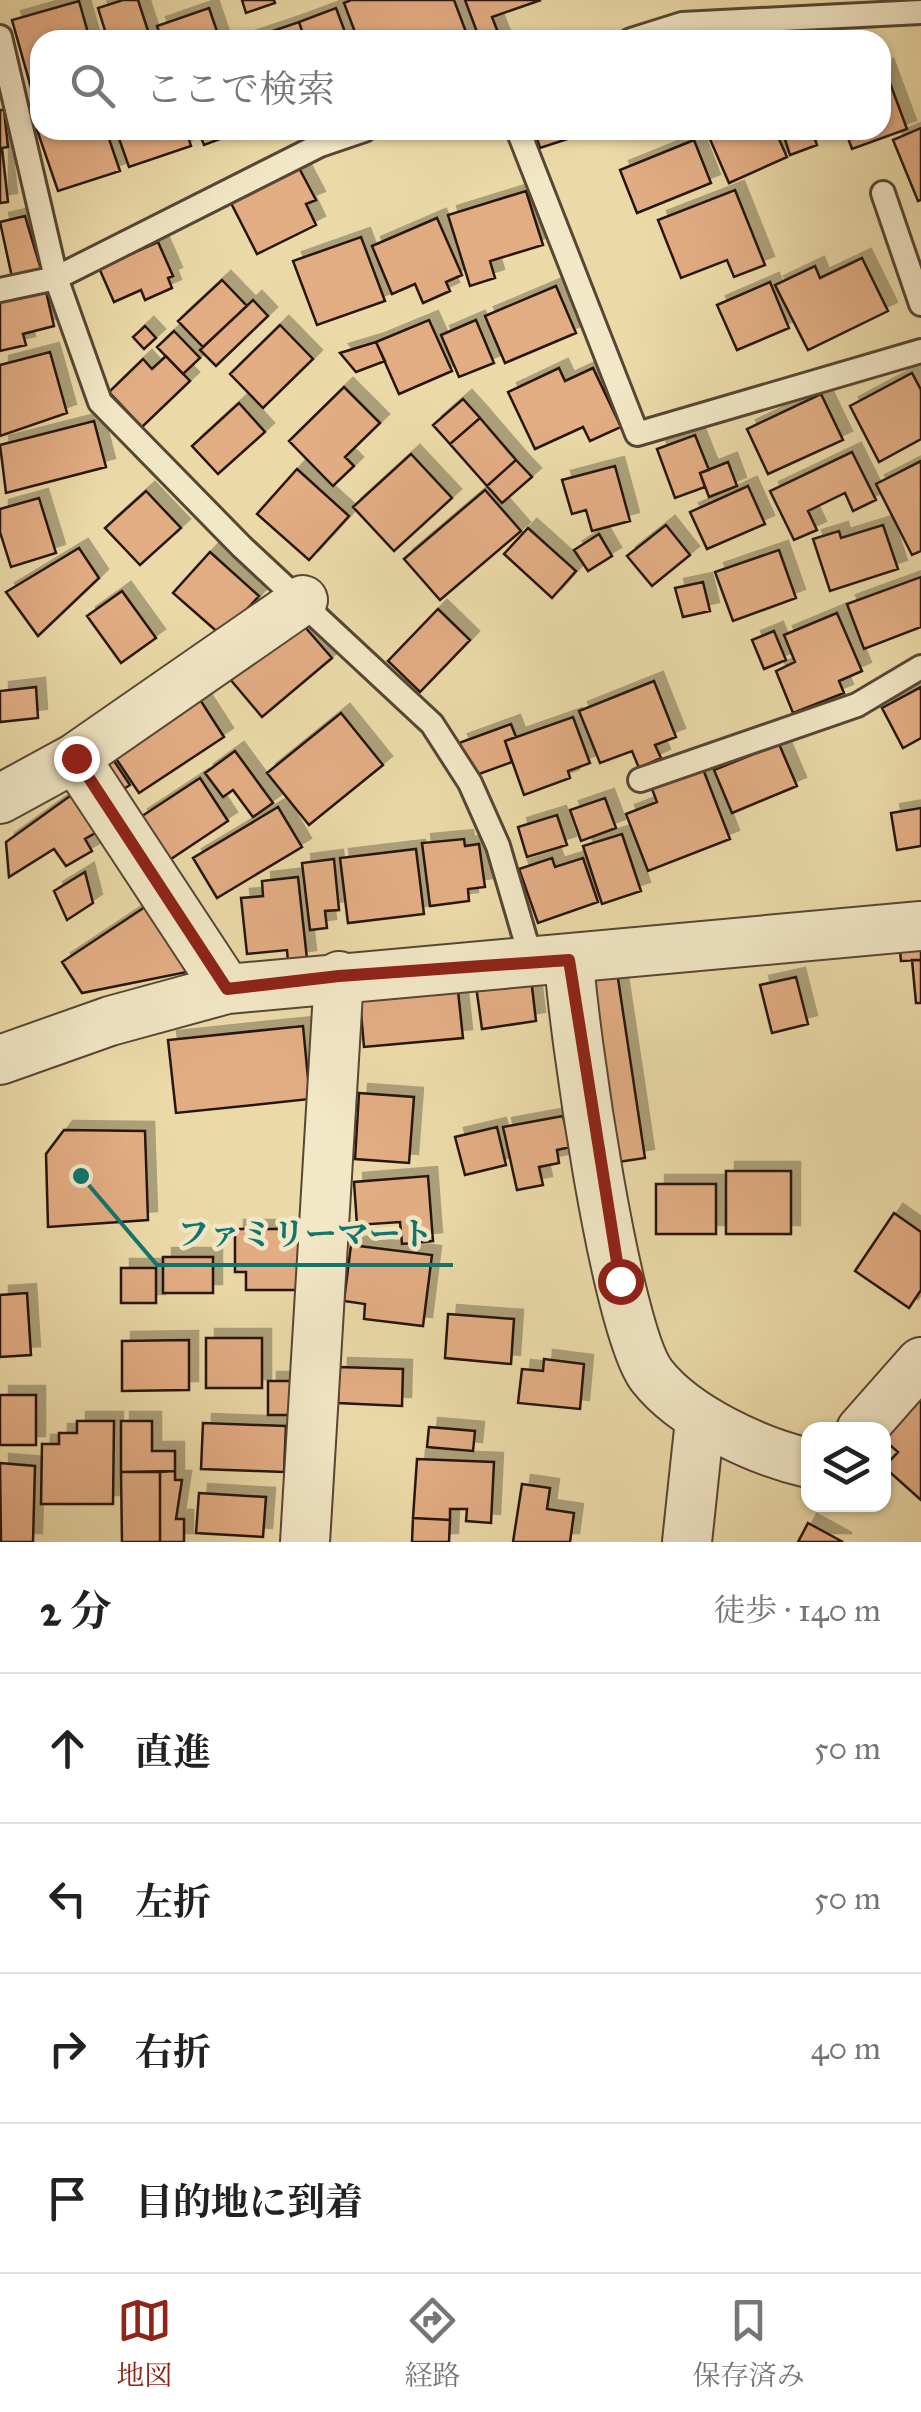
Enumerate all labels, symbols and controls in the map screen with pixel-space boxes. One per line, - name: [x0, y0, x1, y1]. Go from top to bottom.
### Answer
- search box: [30, 30, 891, 140]
- icon: search: [65, 58, 120, 113]
- text: ここで検索: [145, 66, 335, 112]
- route end: [54, 736, 100, 782]
- callout: ファミリーマート: [157, 1203, 453, 1265]
- text: ファミリーマート: [177, 1215, 433, 1254]
- route start: [598, 1259, 644, 1305]
- map controls: [801, 1422, 891, 1512]
- button: layers: [801, 1422, 891, 1512]
- text: 2 分: [40, 1585, 112, 1637]
- text: 徒歩 · 140 m: [713, 1591, 881, 1630]
- icon: ahead: [40, 1721, 95, 1776]
- text: 直進: [135, 1729, 211, 1775]
- text: 50 m: [814, 1729, 881, 1768]
- icon: left: [40, 1871, 95, 1926]
- text: 左折: [135, 1879, 211, 1925]
- text: 50 m: [814, 1879, 881, 1918]
- icon: right: [40, 2021, 95, 2076]
- text: 右折: [135, 2029, 211, 2075]
- text: 40 m: [811, 2029, 881, 2068]
- icon: arrive: [40, 2171, 95, 2226]
- text: 目的地に到着: [135, 2179, 363, 2225]
- tab: 地図: [116, 2293, 172, 2393]
- tab: 経路: [404, 2293, 461, 2393]
- tab: 保存済み: [693, 2293, 805, 2393]

